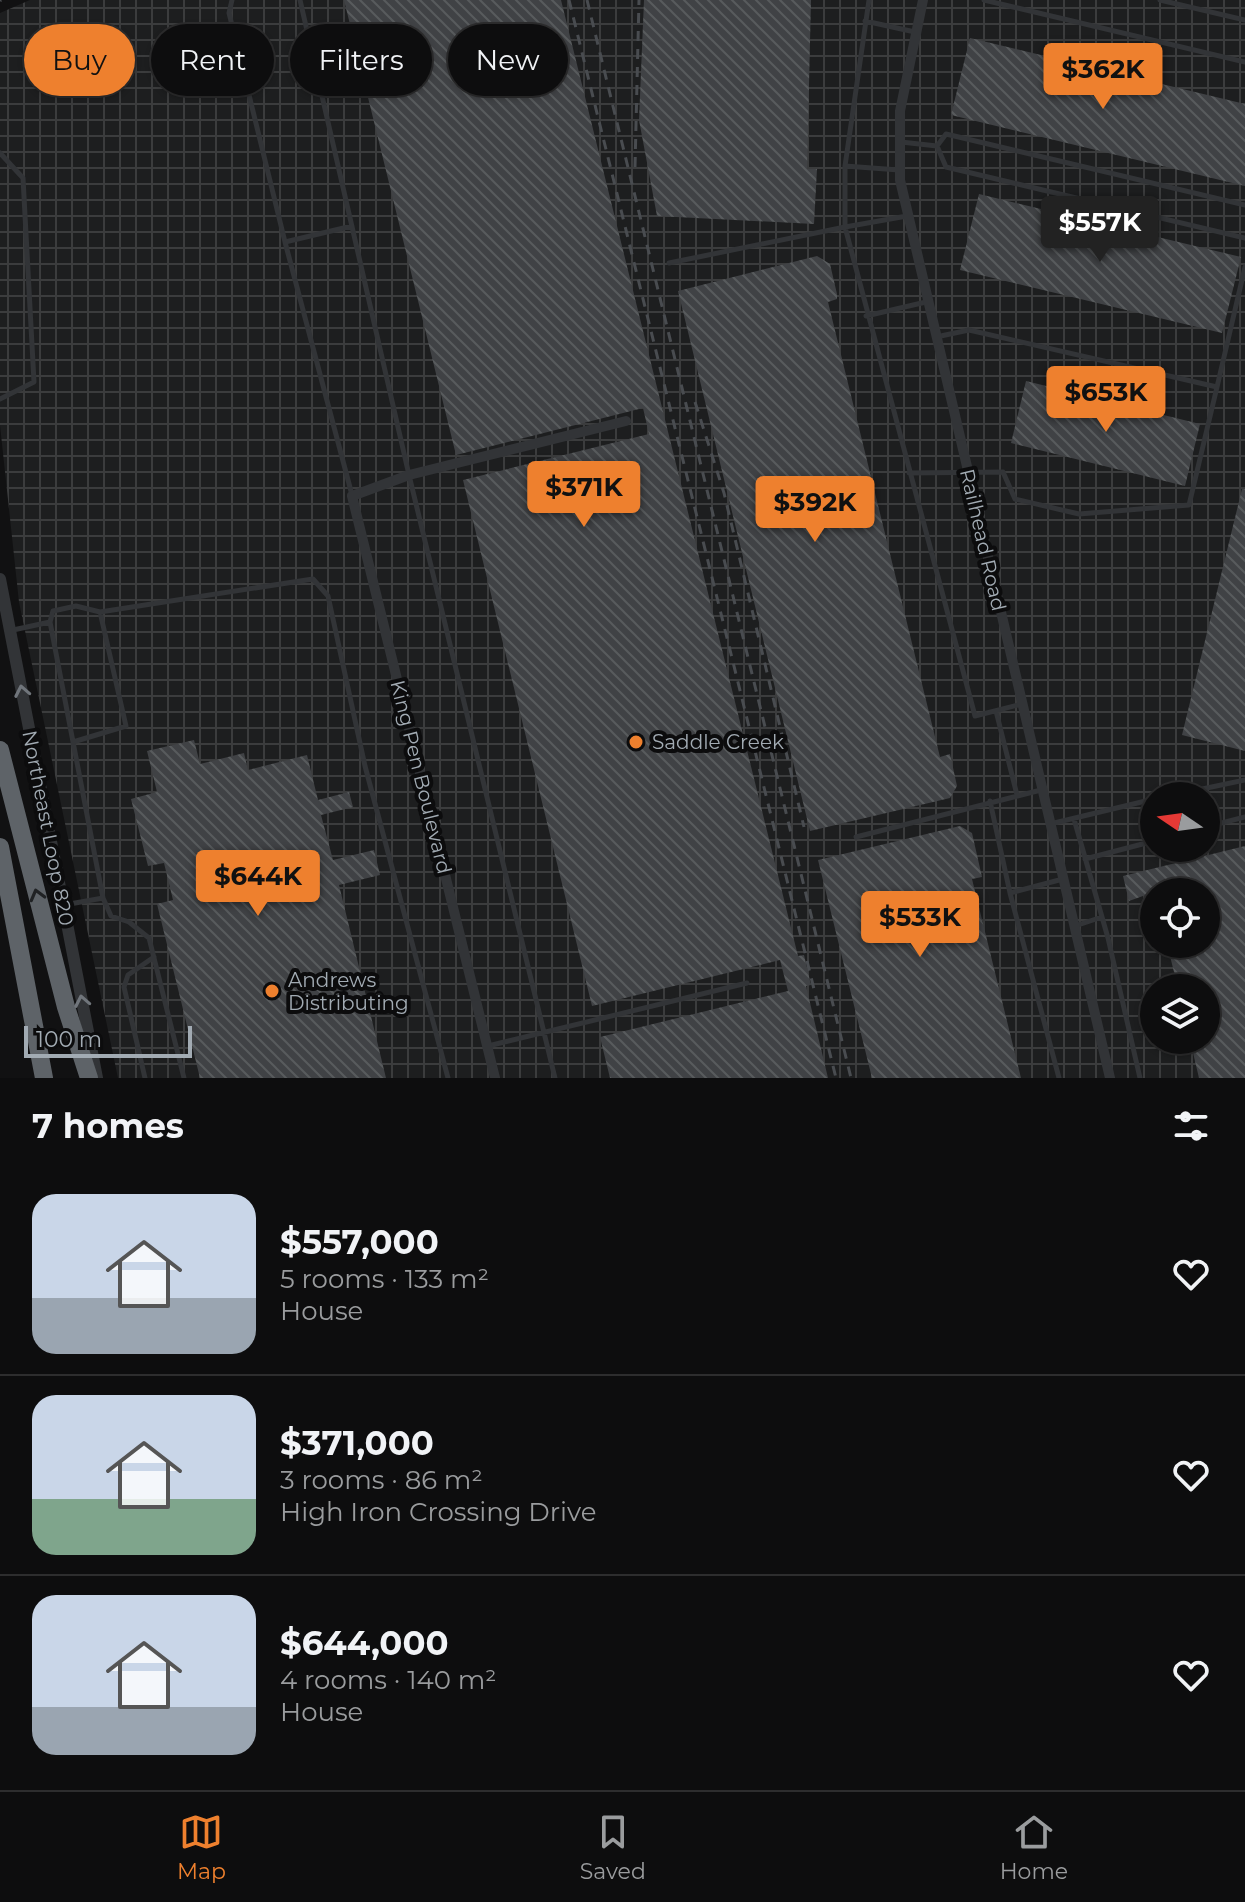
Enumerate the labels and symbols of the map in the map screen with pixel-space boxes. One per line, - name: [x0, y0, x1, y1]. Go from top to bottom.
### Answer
- pin: $362K: [1047, 43, 1159, 111]
- pin: $557K: [1044, 196, 1156, 264]
- pin: $653K: [1050, 366, 1162, 434]
- pin: $371K: [528, 461, 640, 529]
- street label: Railhead Road: [955, 467, 1011, 613]
- pin: $392K: [759, 476, 871, 544]
- street label: King Pen Boulevard: [385, 678, 457, 876]
- one-way arrow: [14, 684, 31, 698]
- street label: Northeast Loop 820: [17, 728, 79, 928]
- place label: Saddle Creek: [652, 730, 784, 754]
- marker: Saddle Creek: [627, 733, 645, 751]
- north arrow: [1140, 782, 1220, 862]
- pin: $644K: [202, 850, 314, 918]
- one-way arrow: [29, 889, 46, 903]
- pin: $533K: [864, 891, 976, 959]
- place label: Andrews Distributing: [288, 968, 409, 1015]
- marker: Andrews Distributing: [263, 982, 281, 1000]
- one-way arrow: [74, 995, 91, 1009]
- scale bar: [24, 1022, 192, 1058]

